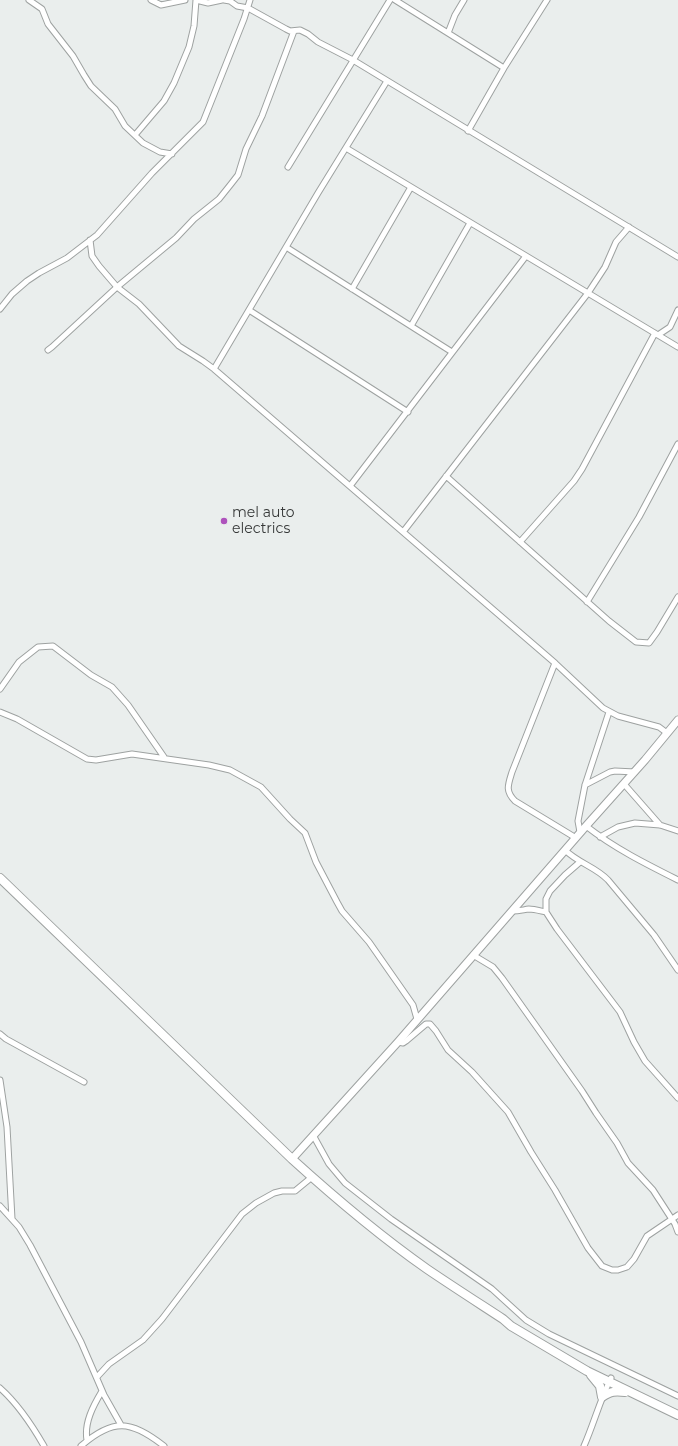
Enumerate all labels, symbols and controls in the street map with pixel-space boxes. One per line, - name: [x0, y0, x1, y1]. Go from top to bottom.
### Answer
- place label: mel auto electrics: [232, 505, 295, 538]
- marker: mel auto electrics: [219, 516, 229, 526]

